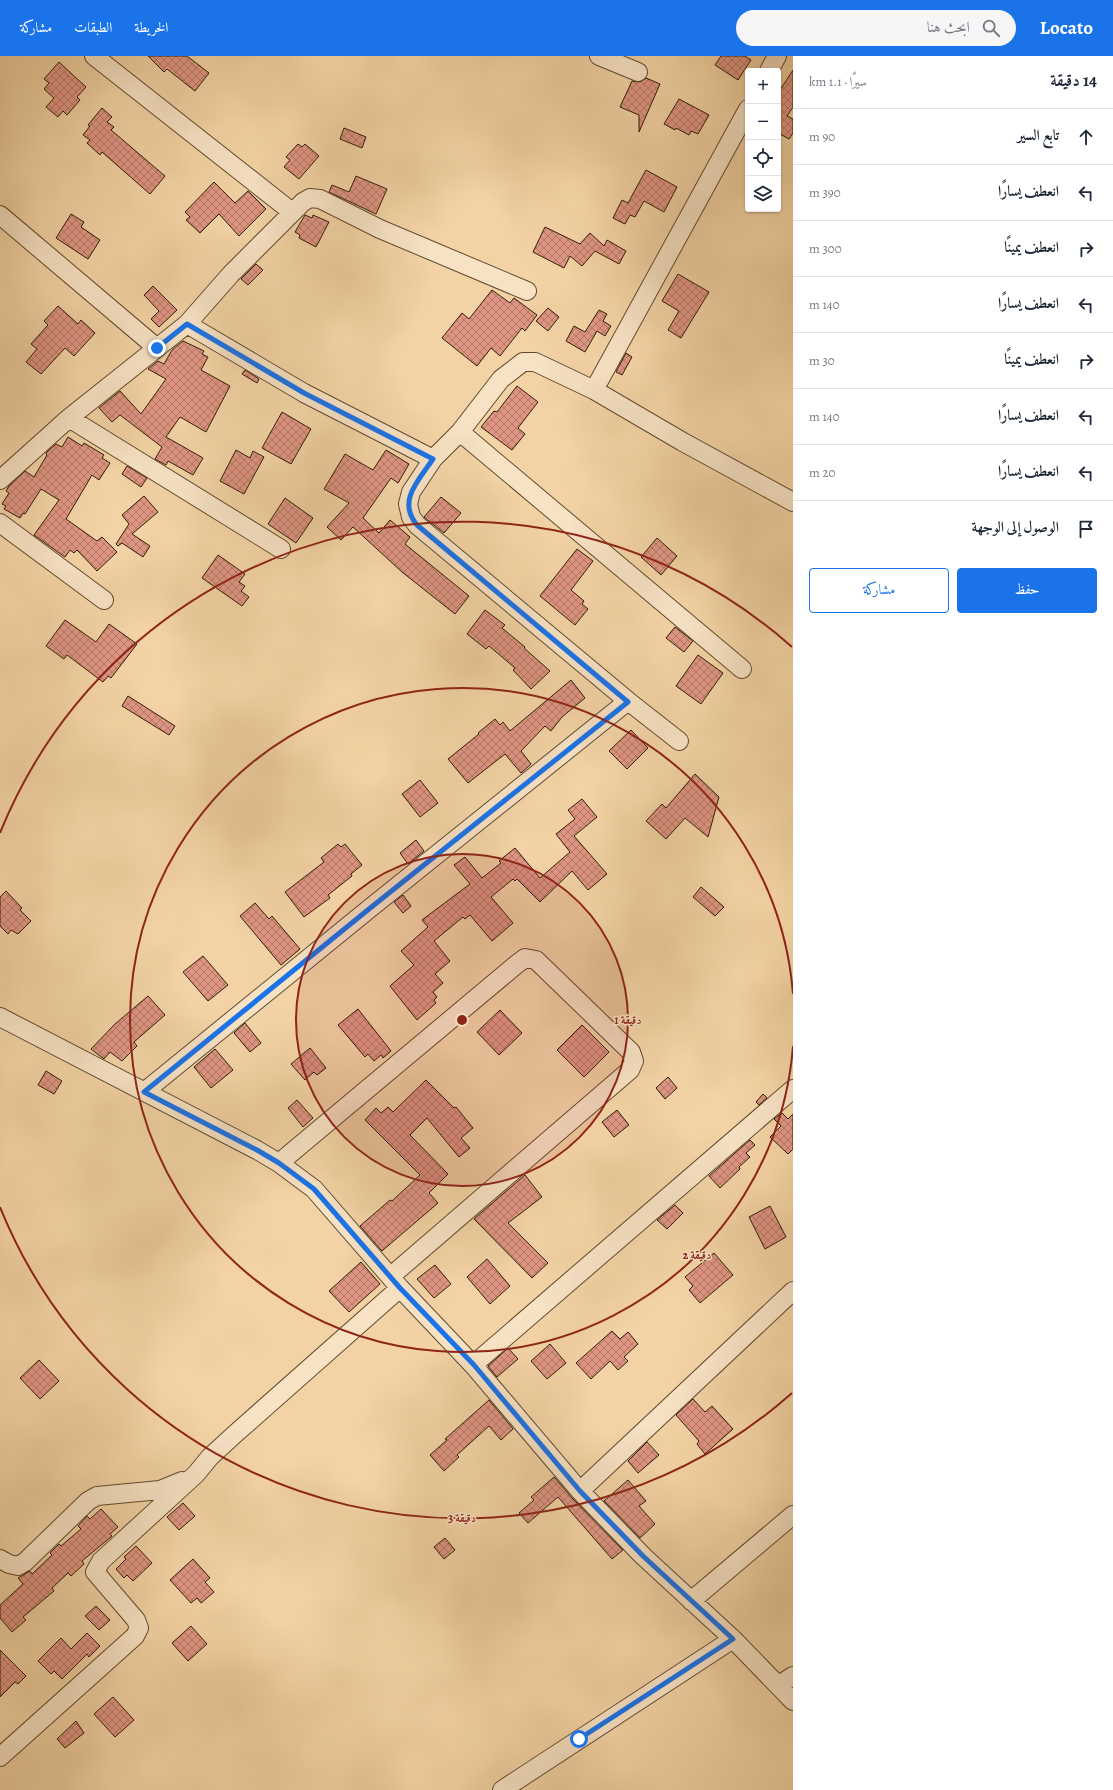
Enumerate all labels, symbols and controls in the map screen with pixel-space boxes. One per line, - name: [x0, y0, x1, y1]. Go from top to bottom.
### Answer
- search box: [736, 10, 1016, 46]
- text: Locato: [1040, 15, 1093, 41]
- text: ابحث هنا: [927, 17, 970, 37]
- icon: search: [980, 17, 1002, 39]
- text: مشاركة: [20, 18, 52, 37]
- text: الطبقات: [74, 18, 112, 37]
- text: الخريطة: [134, 18, 168, 37]
- map controls: [745, 68, 781, 212]
- button: +: [745, 68, 781, 104]
- text: 14 دقيقة: [1050, 69, 1097, 92]
- text: سيرًا · 1.1 km: [809, 73, 867, 90]
- button: −: [745, 104, 781, 140]
- text: تابع السير: [1017, 125, 1059, 145]
- icon: ahead: [1075, 126, 1097, 148]
- text: 90 m: [809, 128, 835, 145]
- button: locate: [745, 140, 781, 176]
- button: layers: [745, 176, 781, 212]
- text: انعطف يسارًا: [998, 181, 1059, 201]
- icon: left: [1075, 182, 1097, 204]
- text: 390 m: [809, 184, 841, 201]
- text: انعطف يمينًا: [1004, 237, 1059, 257]
- icon: right: [1075, 238, 1097, 260]
- text: 300 m: [809, 240, 842, 257]
- text: انعطف يسارًا: [998, 293, 1059, 313]
- icon: left: [1075, 294, 1097, 316]
- text: 140 m: [809, 296, 840, 313]
- route end: [148, 339, 166, 357]
- text: انعطف يمينًا: [1004, 349, 1059, 369]
- icon: right: [1075, 350, 1097, 372]
- text: 30 m: [809, 352, 835, 369]
- text: انعطف يسارًا: [998, 405, 1059, 425]
- icon: left: [1075, 406, 1097, 428]
- text: 140 m: [809, 408, 840, 425]
- text: انعطف يسارًا: [998, 461, 1059, 481]
- icon: left: [1075, 462, 1097, 484]
- text: 20 m: [809, 464, 836, 481]
- text: الوصول إلى الوجهة: [972, 517, 1059, 537]
- icon: arrive: [1075, 518, 1097, 540]
- button: مشاركة: [809, 568, 949, 613]
- button: حفظ: [957, 568, 1097, 613]
- text: 1 دقيقة: [614, 1012, 642, 1028]
- centre of rings: [455, 1013, 469, 1027]
- text: 2 دقيقة: [683, 1247, 711, 1263]
- text: 3 دقيقة: [448, 1510, 476, 1526]
- route start: [570, 1730, 588, 1748]

